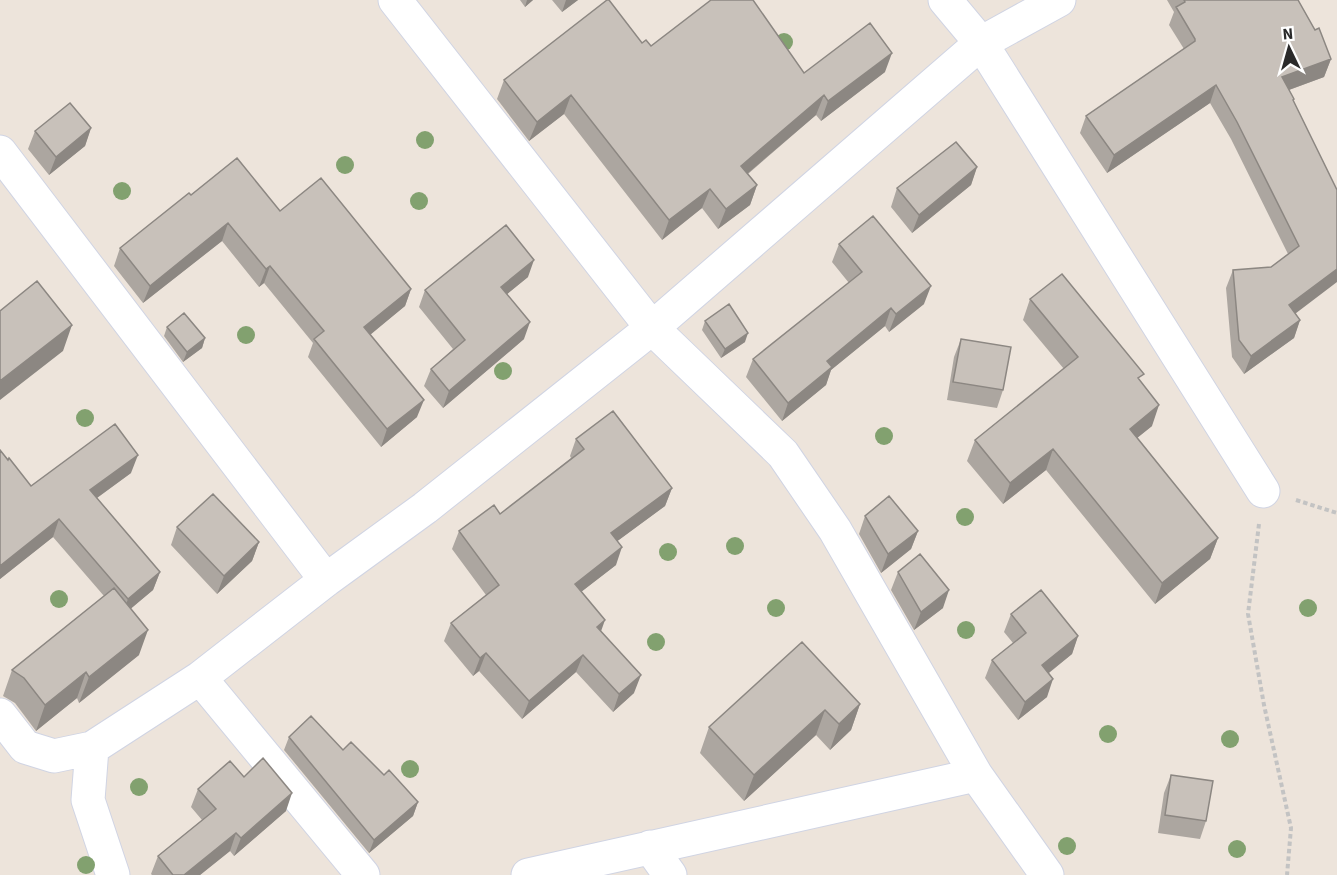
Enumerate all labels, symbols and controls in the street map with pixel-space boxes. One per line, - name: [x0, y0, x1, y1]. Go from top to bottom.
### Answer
- north arrow: [1259, 18, 1319, 78]
- text: N: [1282, 23, 1294, 45]

